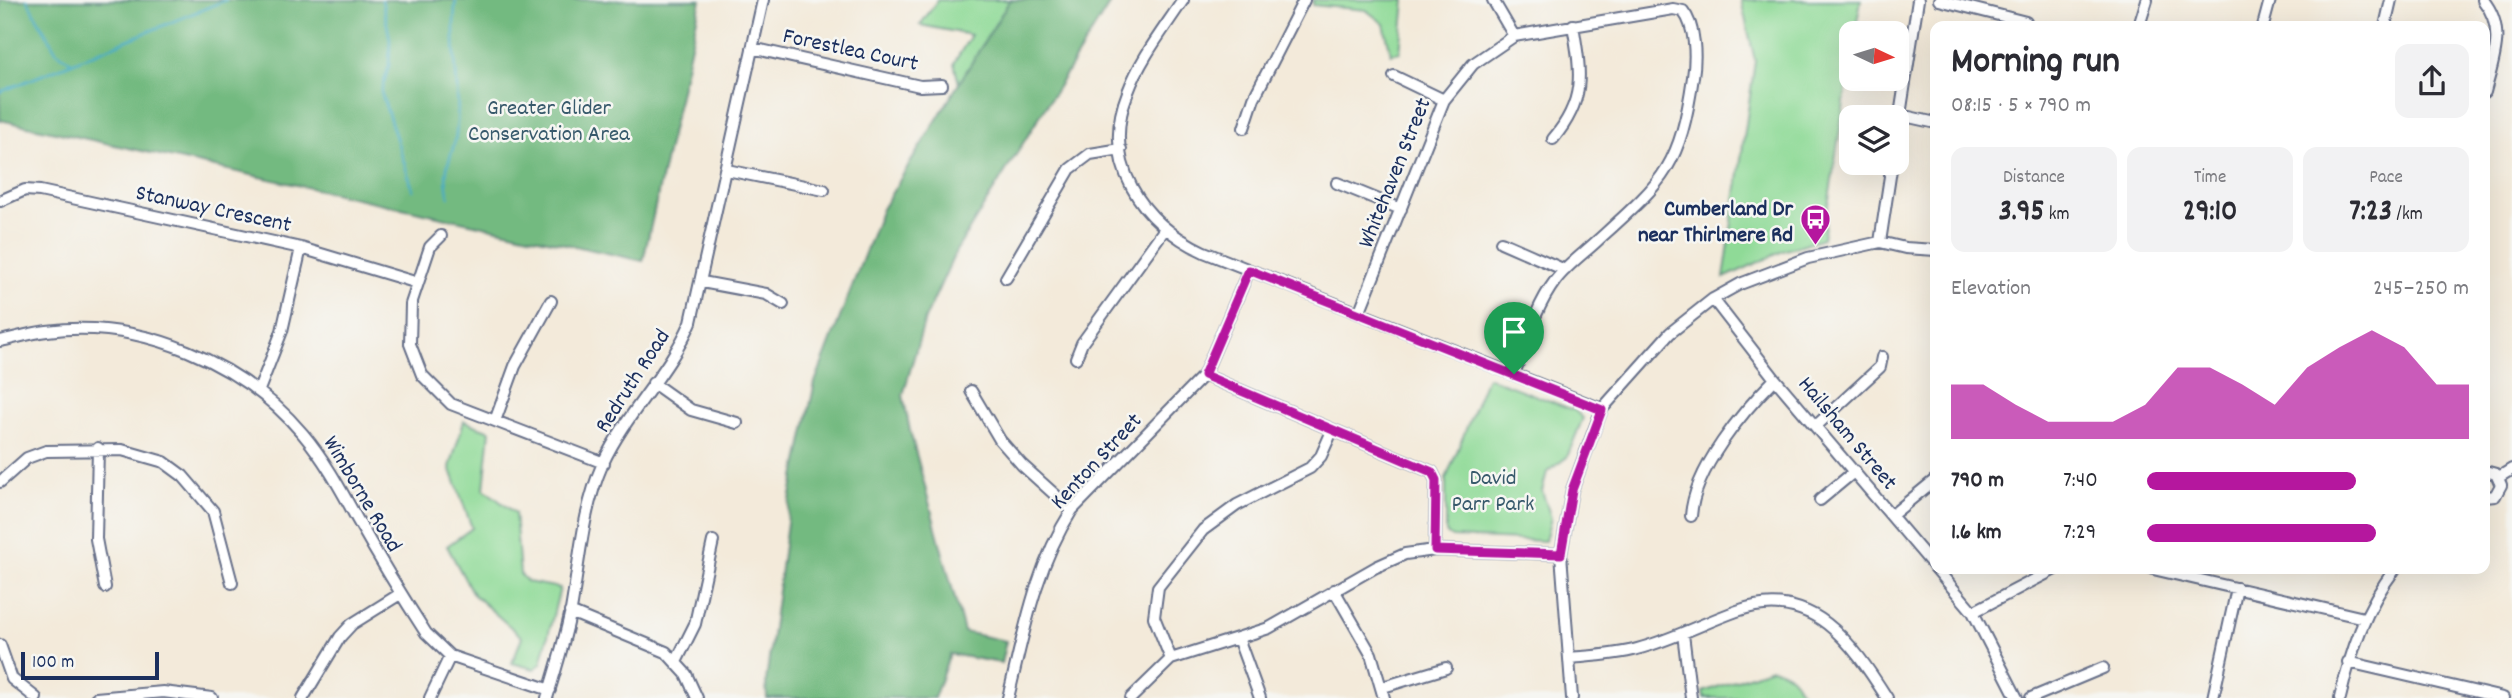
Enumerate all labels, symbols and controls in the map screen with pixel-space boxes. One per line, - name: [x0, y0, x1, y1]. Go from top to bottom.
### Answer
- street label: Forestlea Court: [780, 21, 921, 82]
- north arrow: [1839, 21, 1909, 91]
- map controls: [1839, 21, 1909, 175]
- text: Morning run: [1951, 36, 2120, 91]
- button: share: [2395, 44, 2469, 118]
- text: 08:15 · 5 × 790 m: [1951, 90, 2091, 123]
- park label: Greater Glider Conservation Area: [468, 93, 631, 152]
- street label: Whitehaven Street: [1351, 93, 1441, 253]
- button: layers: [1839, 105, 1909, 175]
- text: Distance: [2003, 165, 2065, 192]
- text: Time: [2194, 165, 2226, 192]
- text: Pace: [2369, 165, 2403, 192]
- street label: Stanway Crescent: [132, 178, 294, 243]
- text: 3.95: [1998, 192, 2044, 235]
- text: 29:10: [2183, 192, 2237, 235]
- text: 7:23: [2349, 192, 2392, 235]
- place label: Cumberland Dr near Thirlmere Rd: [1638, 194, 1793, 253]
- text: km: [2044, 202, 2070, 229]
- text: /km: [2392, 202, 2423, 229]
- bus stop icon: Cumberland Dr near Thirlmere Rd: [1799, 203, 1833, 247]
- text: Elevation: [1951, 273, 2031, 306]
- text: 245–250 m: [2373, 273, 2469, 306]
- pin: [1484, 302, 1544, 374]
- icon: arrive: [1495, 313, 1533, 351]
- street label: Redruth Road: [588, 323, 680, 440]
- street label: Hailsham Street: [1789, 370, 1904, 499]
- street label: Kenton Street: [1044, 407, 1151, 518]
- street label: Wimborne Road: [313, 430, 409, 559]
- park label: David Parr Park: [1452, 463, 1534, 522]
- text: 790 m: [1951, 465, 2004, 498]
- text: 7:40: [2063, 465, 2098, 498]
- text: 1.6 km: [1951, 517, 2002, 550]
- text: 7:29: [2063, 517, 2096, 550]
- scale bar: [21, 649, 159, 681]
- text: 100 m: [32, 650, 74, 677]

